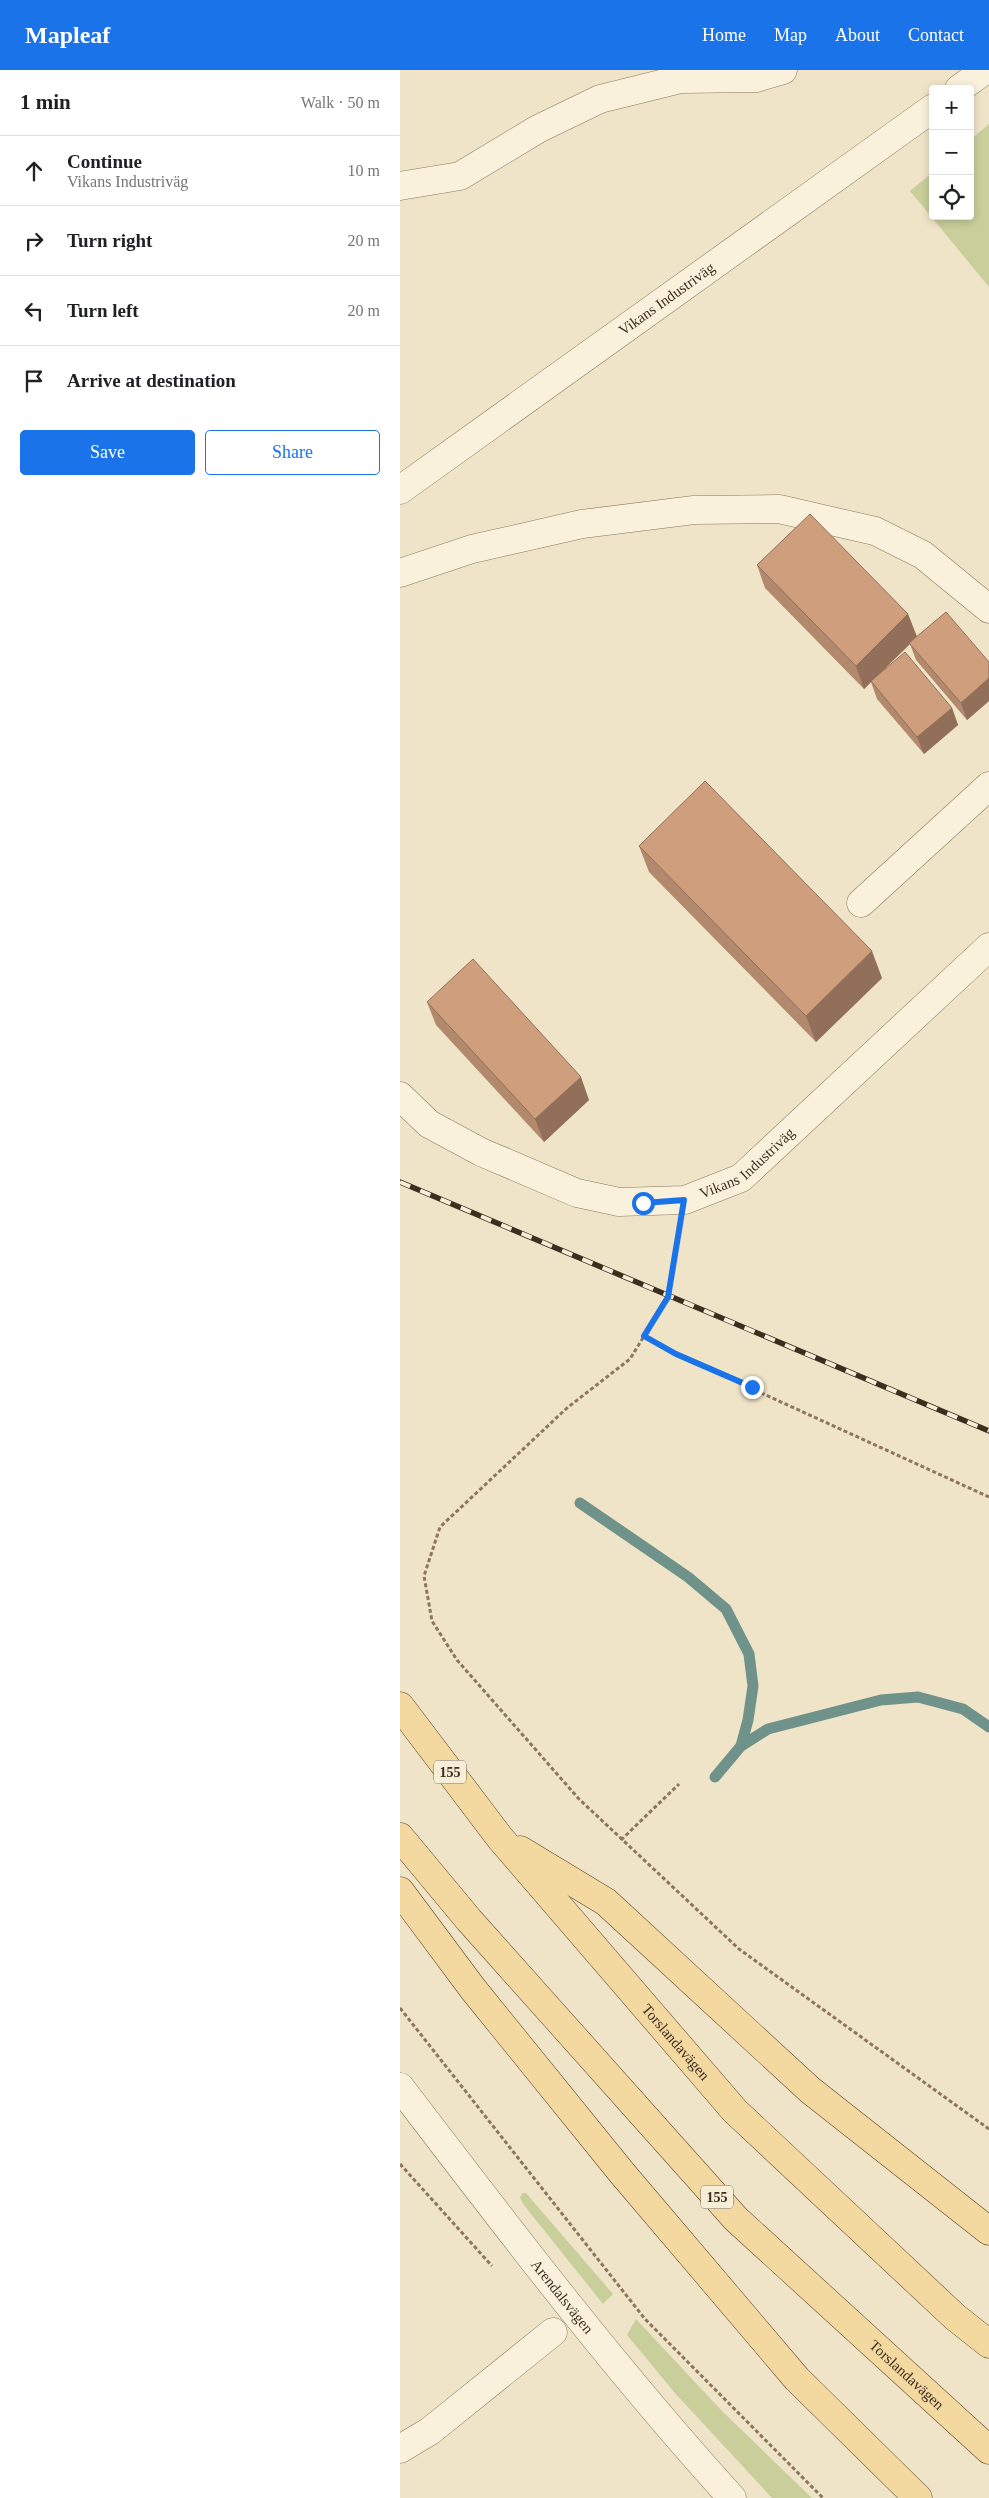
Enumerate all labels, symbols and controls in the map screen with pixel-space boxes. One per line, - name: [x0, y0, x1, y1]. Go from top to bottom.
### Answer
- text: Mapleaf: [25, 22, 110, 48]
- text: Home: [702, 25, 746, 45]
- text: Map: [774, 25, 807, 45]
- text: About: [835, 25, 880, 45]
- text: Contact: [908, 25, 964, 45]
- map controls: [929, 85, 974, 220]
- button: +: [929, 85, 974, 130]
- text: 1 min: [20, 90, 71, 114]
- text: Walk · 50 m: [301, 94, 380, 111]
- button: −: [929, 130, 974, 175]
- text: Continue: [67, 151, 142, 172]
- icon: ahead: [20, 157, 48, 185]
- text: 10 m: [348, 162, 380, 179]
- text: Vikans Industriväg: [67, 173, 188, 190]
- button: locate: [929, 175, 974, 220]
- icon: right: [20, 227, 48, 255]
- text: Turn right: [67, 230, 152, 251]
- text: 20 m: [348, 232, 380, 249]
- street label: Vikans Industriväg: [616, 259, 718, 339]
- icon: left: [20, 297, 48, 325]
- text: Turn left: [67, 300, 139, 321]
- text: 20 m: [348, 302, 380, 319]
- icon: arrive: [20, 367, 48, 395]
- text: Arrive at destination: [67, 370, 236, 391]
- button: Save: [20, 430, 195, 475]
- button: Share: [205, 430, 380, 475]
- street label: Vikans Industriväg: [697, 1124, 798, 1201]
- route start: [632, 1192, 655, 1215]
- route end: [741, 1376, 764, 1399]
- road number: 155: [434, 1760, 466, 1784]
- street label: Torslandavägen: [639, 2001, 713, 2084]
- road number: 155: [701, 2186, 733, 2208]
- street label: Arendalsvägen: [528, 2256, 597, 2337]
- street label: Torslandavägen: [866, 2337, 948, 2413]

